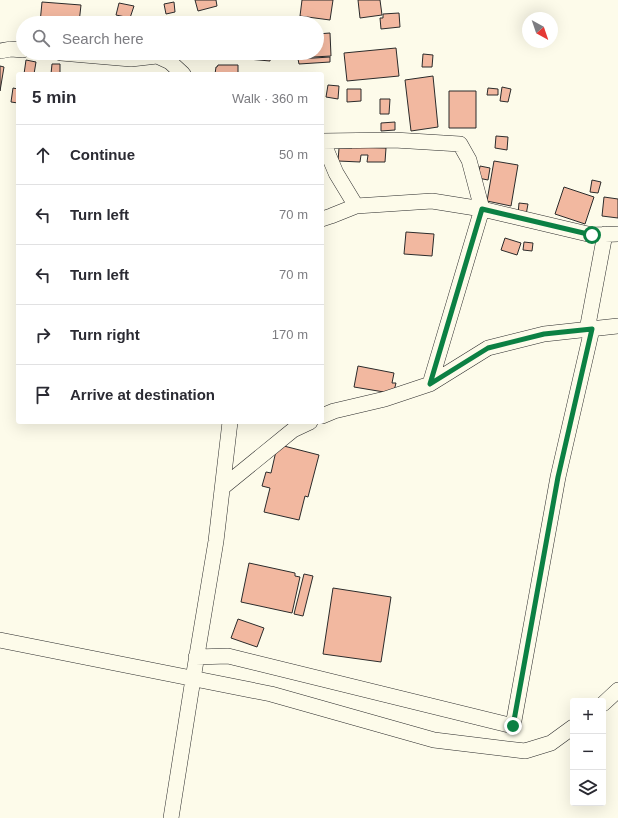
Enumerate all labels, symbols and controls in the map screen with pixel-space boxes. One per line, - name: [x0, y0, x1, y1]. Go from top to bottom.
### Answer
- north arrow: [522, 12, 558, 48]
- search box: [16, 16, 324, 60]
- icon: search: [30, 27, 52, 49]
- text: Search here: [62, 30, 144, 47]
- text: 5 min: [32, 88, 76, 107]
- text: Walk · 360 m: [232, 91, 308, 106]
- icon: ahead: [32, 144, 54, 166]
- text: Continue: [70, 146, 135, 163]
- text: 50 m: [279, 147, 308, 162]
- icon: left: [32, 204, 54, 226]
- text: Turn left: [70, 206, 129, 223]
- text: 70 m: [279, 207, 308, 222]
- route start: [583, 226, 601, 244]
- icon: left: [32, 264, 54, 286]
- text: Turn left: [70, 266, 129, 283]
- text: 70 m: [279, 267, 308, 282]
- icon: right: [32, 324, 54, 346]
- text: Turn right: [70, 326, 140, 343]
- text: 170 m: [272, 327, 308, 342]
- icon: arrive: [32, 384, 54, 406]
- text: Arrive at destination: [70, 386, 215, 403]
- map controls: [570, 698, 606, 806]
- button: +: [570, 698, 606, 734]
- route end: [504, 717, 522, 735]
- button: −: [570, 734, 606, 770]
- button: layers: [570, 770, 606, 806]

